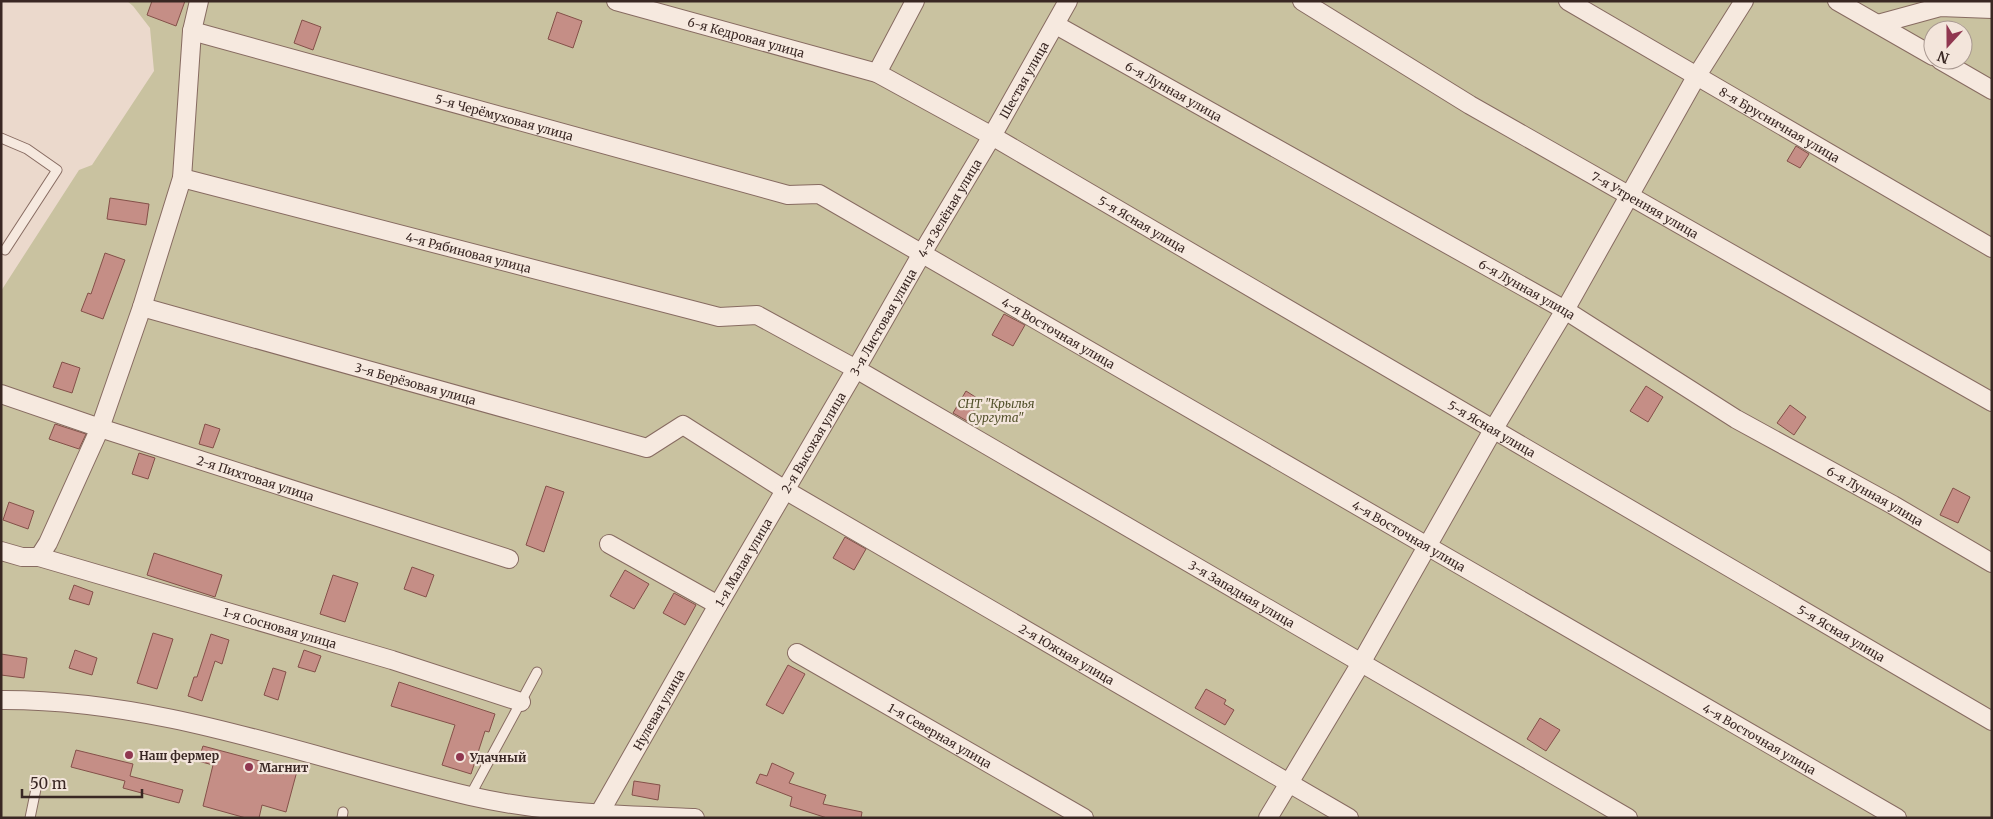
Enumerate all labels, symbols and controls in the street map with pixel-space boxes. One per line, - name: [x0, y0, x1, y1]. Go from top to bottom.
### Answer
- street label: 6-я Кедровая улица: [686, 14, 807, 60]
- north arrow: [1923, 20, 1973, 70]
- street label: Шестая улица: [996, 38, 1052, 121]
- text: N: [1935, 47, 1952, 68]
- street label: 6-я Лунная улица: [1123, 58, 1225, 124]
- street label: 8-я Брусничная улица: [1717, 83, 1843, 166]
- street label: 5-я Черёмуховая улица: [434, 91, 576, 143]
- street label: 4-я Зелёная улица: [914, 156, 984, 260]
- street label: 7-я Утренняя улица: [1589, 168, 1702, 241]
- street label: 5-я Ясная улица: [1096, 192, 1189, 256]
- street label: 4-я Рябиновая улица: [404, 229, 533, 276]
- street label: 6-я Лунная улица: [1476, 256, 1579, 322]
- street label: 3-я Листовая улица: [846, 265, 919, 378]
- street label: 4-я Восточная улица: [999, 294, 1118, 372]
- street label: 3-я Берёзовая улица: [353, 359, 478, 408]
- street label: 2-я Высокая улица: [778, 389, 849, 495]
- park label: CНТ "Крылья Сургута": [957, 396, 1035, 425]
- street label: 5-я Ясная улица: [1445, 397, 1539, 460]
- street label: 2-я Пихтовая улица: [195, 452, 317, 504]
- street label: 6-я Лунная улица: [1824, 463, 1927, 529]
- street label: 4-я Восточная улица: [1350, 497, 1469, 575]
- street label: 1-я Малая улица: [711, 515, 775, 609]
- street label: 3-я Западная улица: [1186, 557, 1298, 630]
- street label: 5-я Ясная улица: [1795, 601, 1888, 665]
- street label: 1-я Сосновая улица: [221, 604, 339, 651]
- street label: 2-я Южная улица: [1016, 620, 1118, 688]
- street label: Нулевая улица: [630, 666, 687, 753]
- street label: 1-я Северная улица: [886, 700, 995, 771]
- street label: 4-я Восточная улица: [1700, 700, 1819, 777]
- place label: Наш фермер: [139, 748, 219, 763]
- marker: Наш фермер: [123, 749, 135, 761]
- place label: Удачный: [469, 750, 527, 765]
- marker: Удачный: [454, 751, 466, 763]
- place label: Магнит: [259, 760, 309, 775]
- marker: Магнит: [243, 761, 255, 773]
- scale bar: [22, 766, 142, 798]
- text: 50 m: [30, 774, 67, 793]

